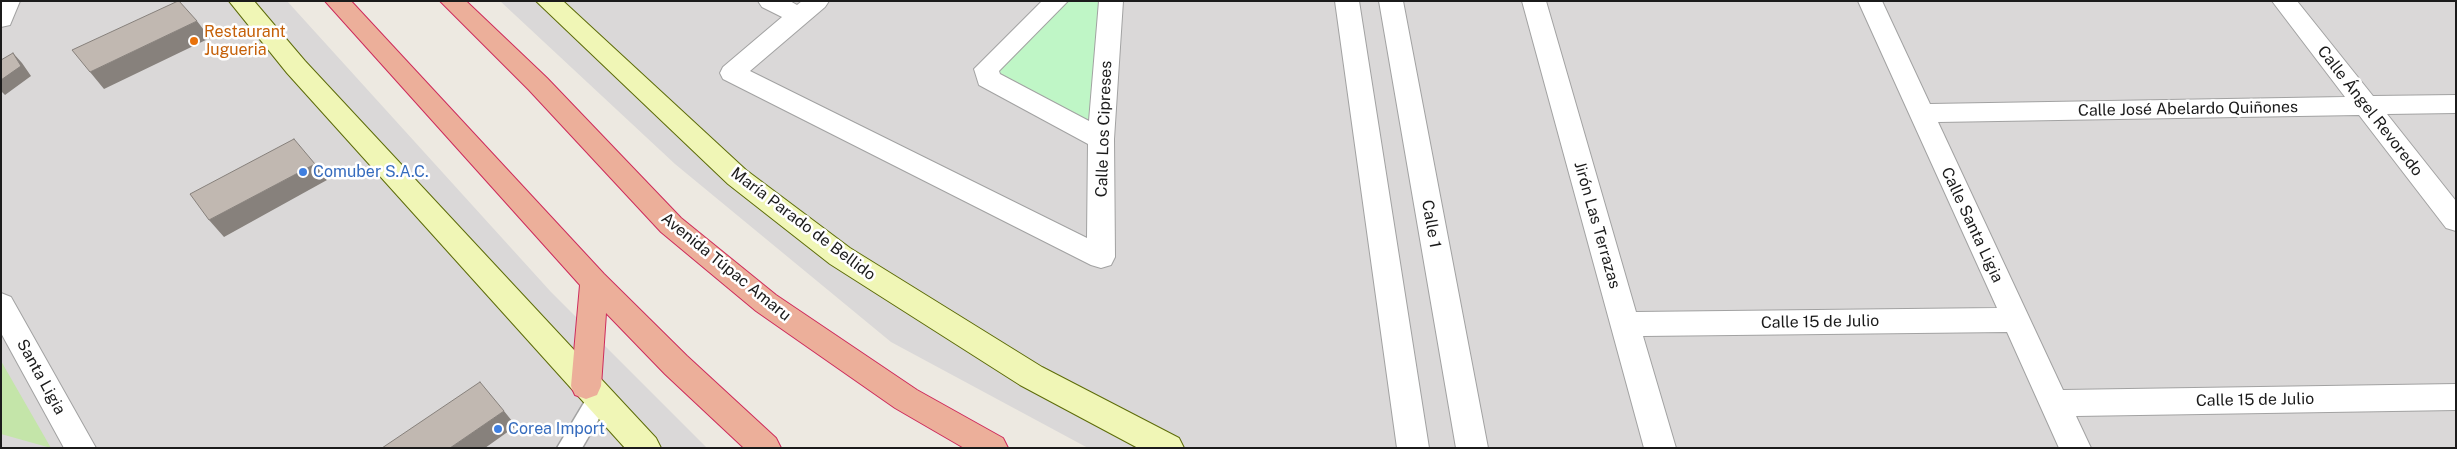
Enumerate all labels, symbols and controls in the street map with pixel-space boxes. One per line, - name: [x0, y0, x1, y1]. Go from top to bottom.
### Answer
- place label: Restaurant Jugueria: [204, 22, 286, 60]
- marker: Restaurant Jugueria: [188, 35, 200, 47]
- street label: Calle Ángel Revoredo: [2313, 42, 2427, 180]
- street label: Calle Los Cipreses: [1092, 60, 1116, 198]
- street label: Calle José Abelardo Quiñones: [2078, 97, 2298, 121]
- street label: Jirón Las Terrazas: [1570, 159, 1624, 291]
- place label: Comuber S.A.C.: [313, 162, 429, 182]
- street label: María Parado de Bellido: [727, 163, 879, 285]
- street label: Calle Santa Ligia: [1937, 164, 2007, 286]
- marker: Comuber S.A.C.: [297, 166, 309, 178]
- street label: Calle 1: [1417, 199, 1445, 249]
- street label: Avenida Túpac Amaru: [657, 209, 795, 325]
- street label: Calle 15 de Julio: [1761, 311, 1879, 333]
- street label: Santa Ligia: [12, 336, 70, 418]
- street label: Calle 15 de Julio: [2196, 389, 2314, 411]
- place label: Corea Import: [508, 419, 605, 439]
- marker: Corea Import: [492, 423, 504, 435]

